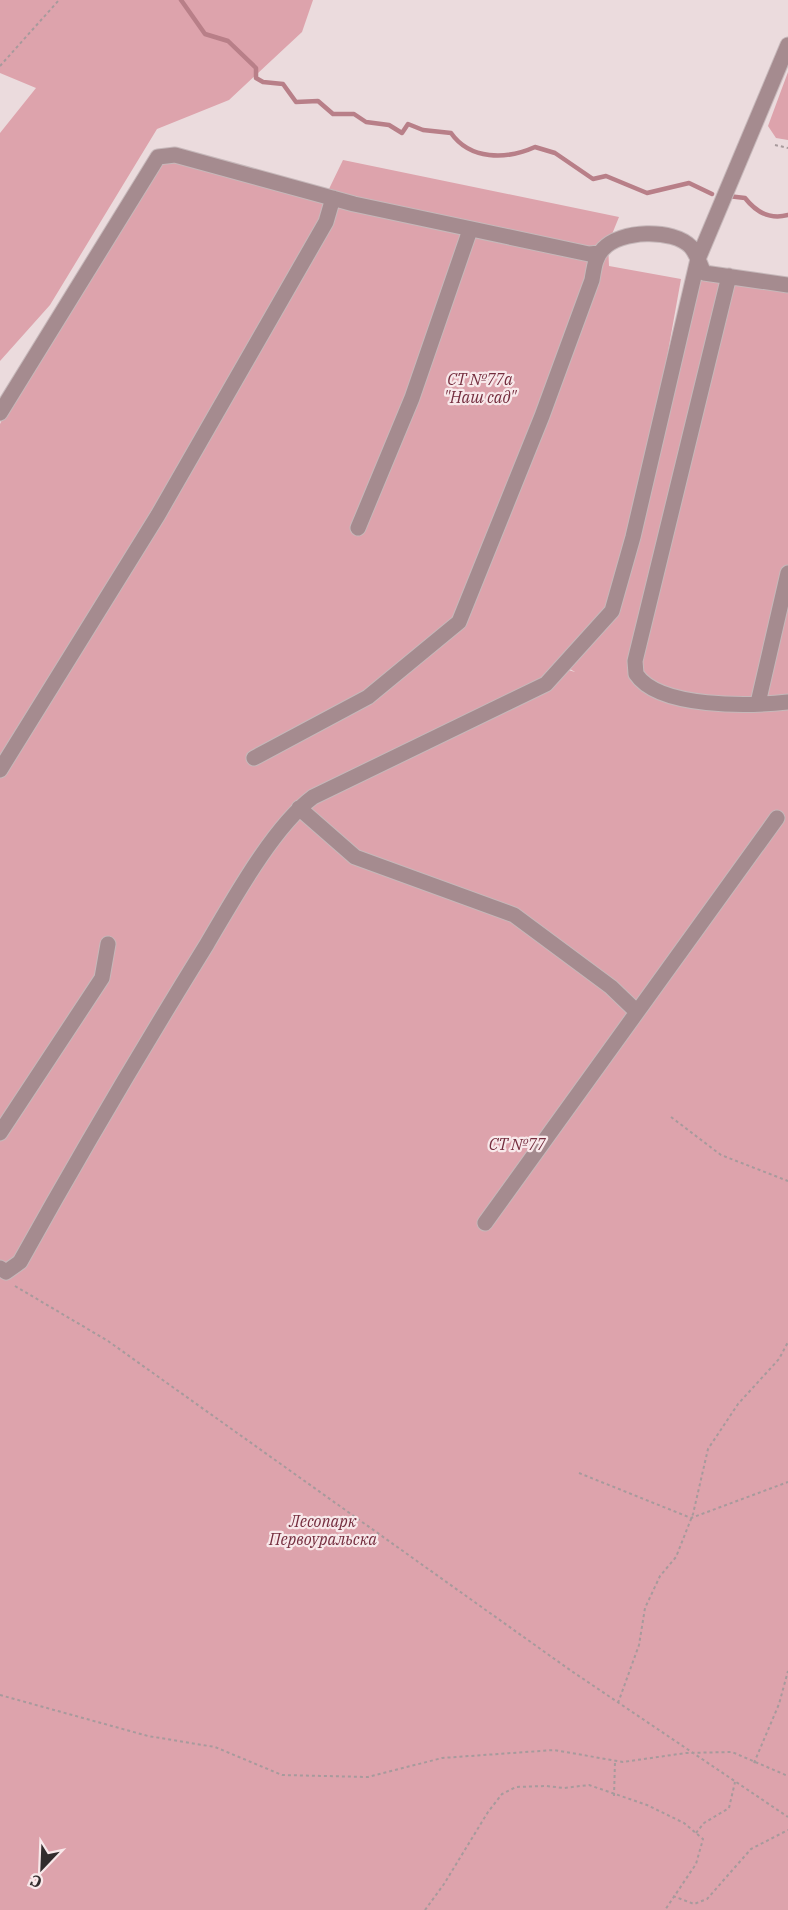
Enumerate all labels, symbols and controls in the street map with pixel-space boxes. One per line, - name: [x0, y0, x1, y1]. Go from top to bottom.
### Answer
- park label: СТ №77а "Наш сад": [444, 369, 518, 407]
- park label: СТ №77: [489, 1134, 547, 1154]
- park label: Лесопарк Первоуральска: [268, 1511, 377, 1549]
- north arrow: [12, 1838, 72, 1898]
- text: С: [27, 1871, 45, 1893]

